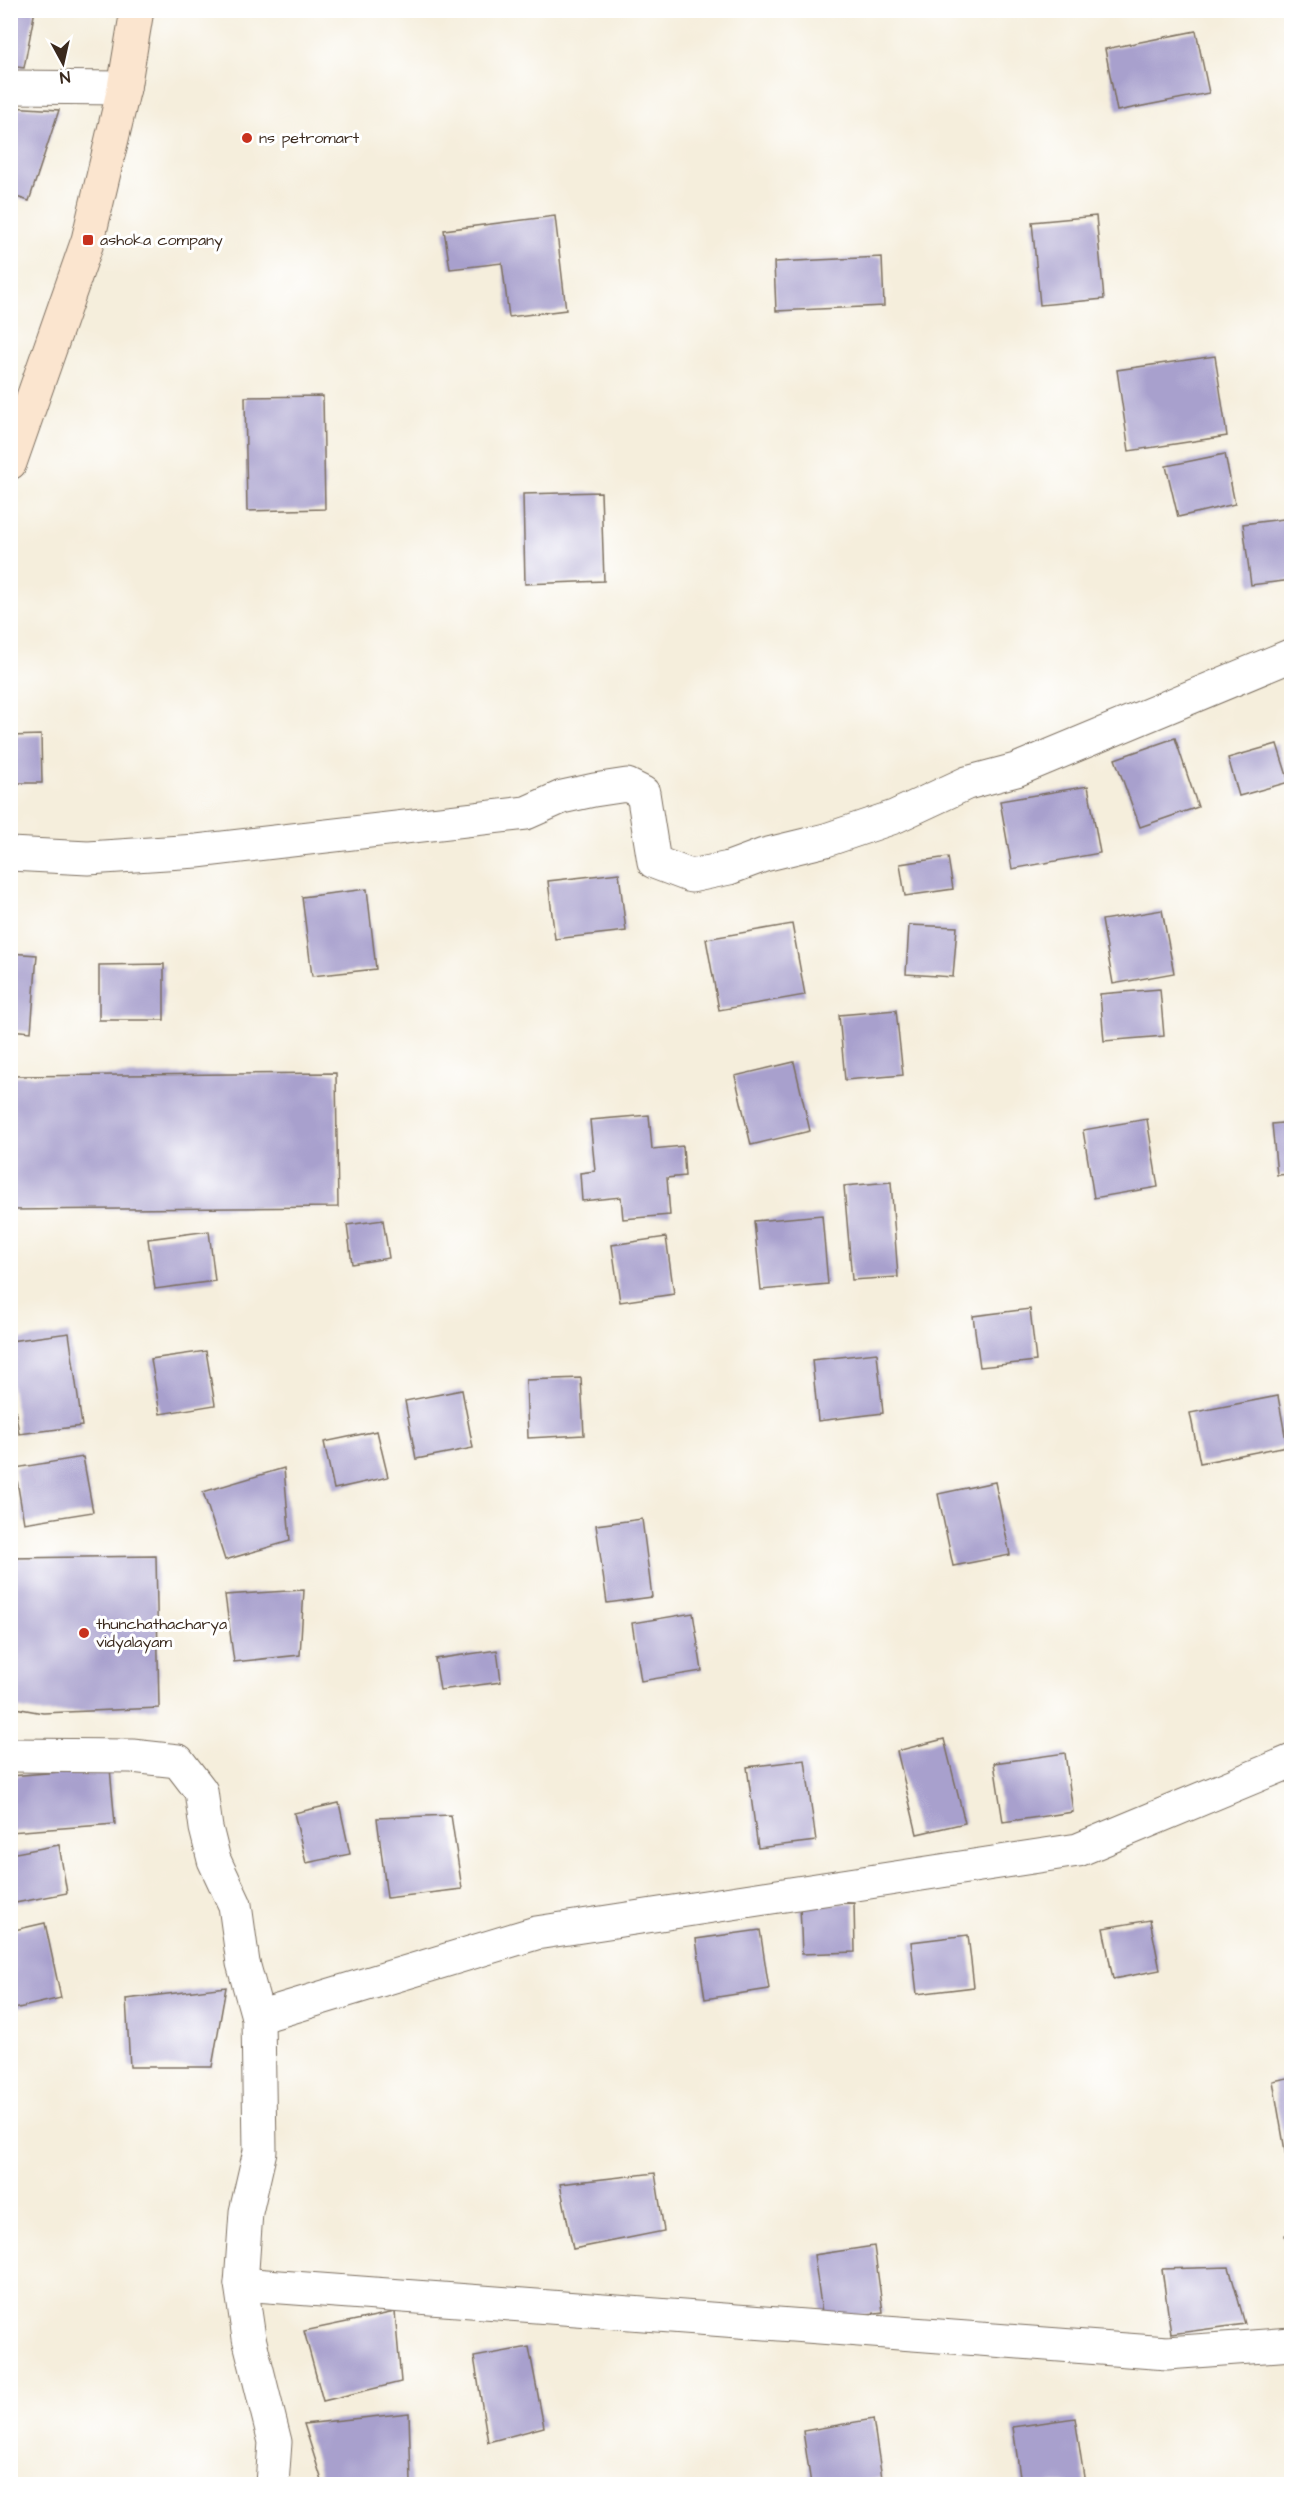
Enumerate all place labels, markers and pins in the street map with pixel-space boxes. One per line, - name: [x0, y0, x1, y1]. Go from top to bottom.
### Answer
- place label: ns petromart: [259, 127, 360, 149]
- marker: ns petromart: [240, 131, 254, 145]
- place label: ashoka company: [100, 229, 223, 252]
- marker: ashoka company: [81, 233, 95, 247]
- place label: thunchathacharya vidyalayam: [96, 1613, 227, 1654]
- marker: thunchathacharya vidyalayam: [77, 1626, 91, 1640]

